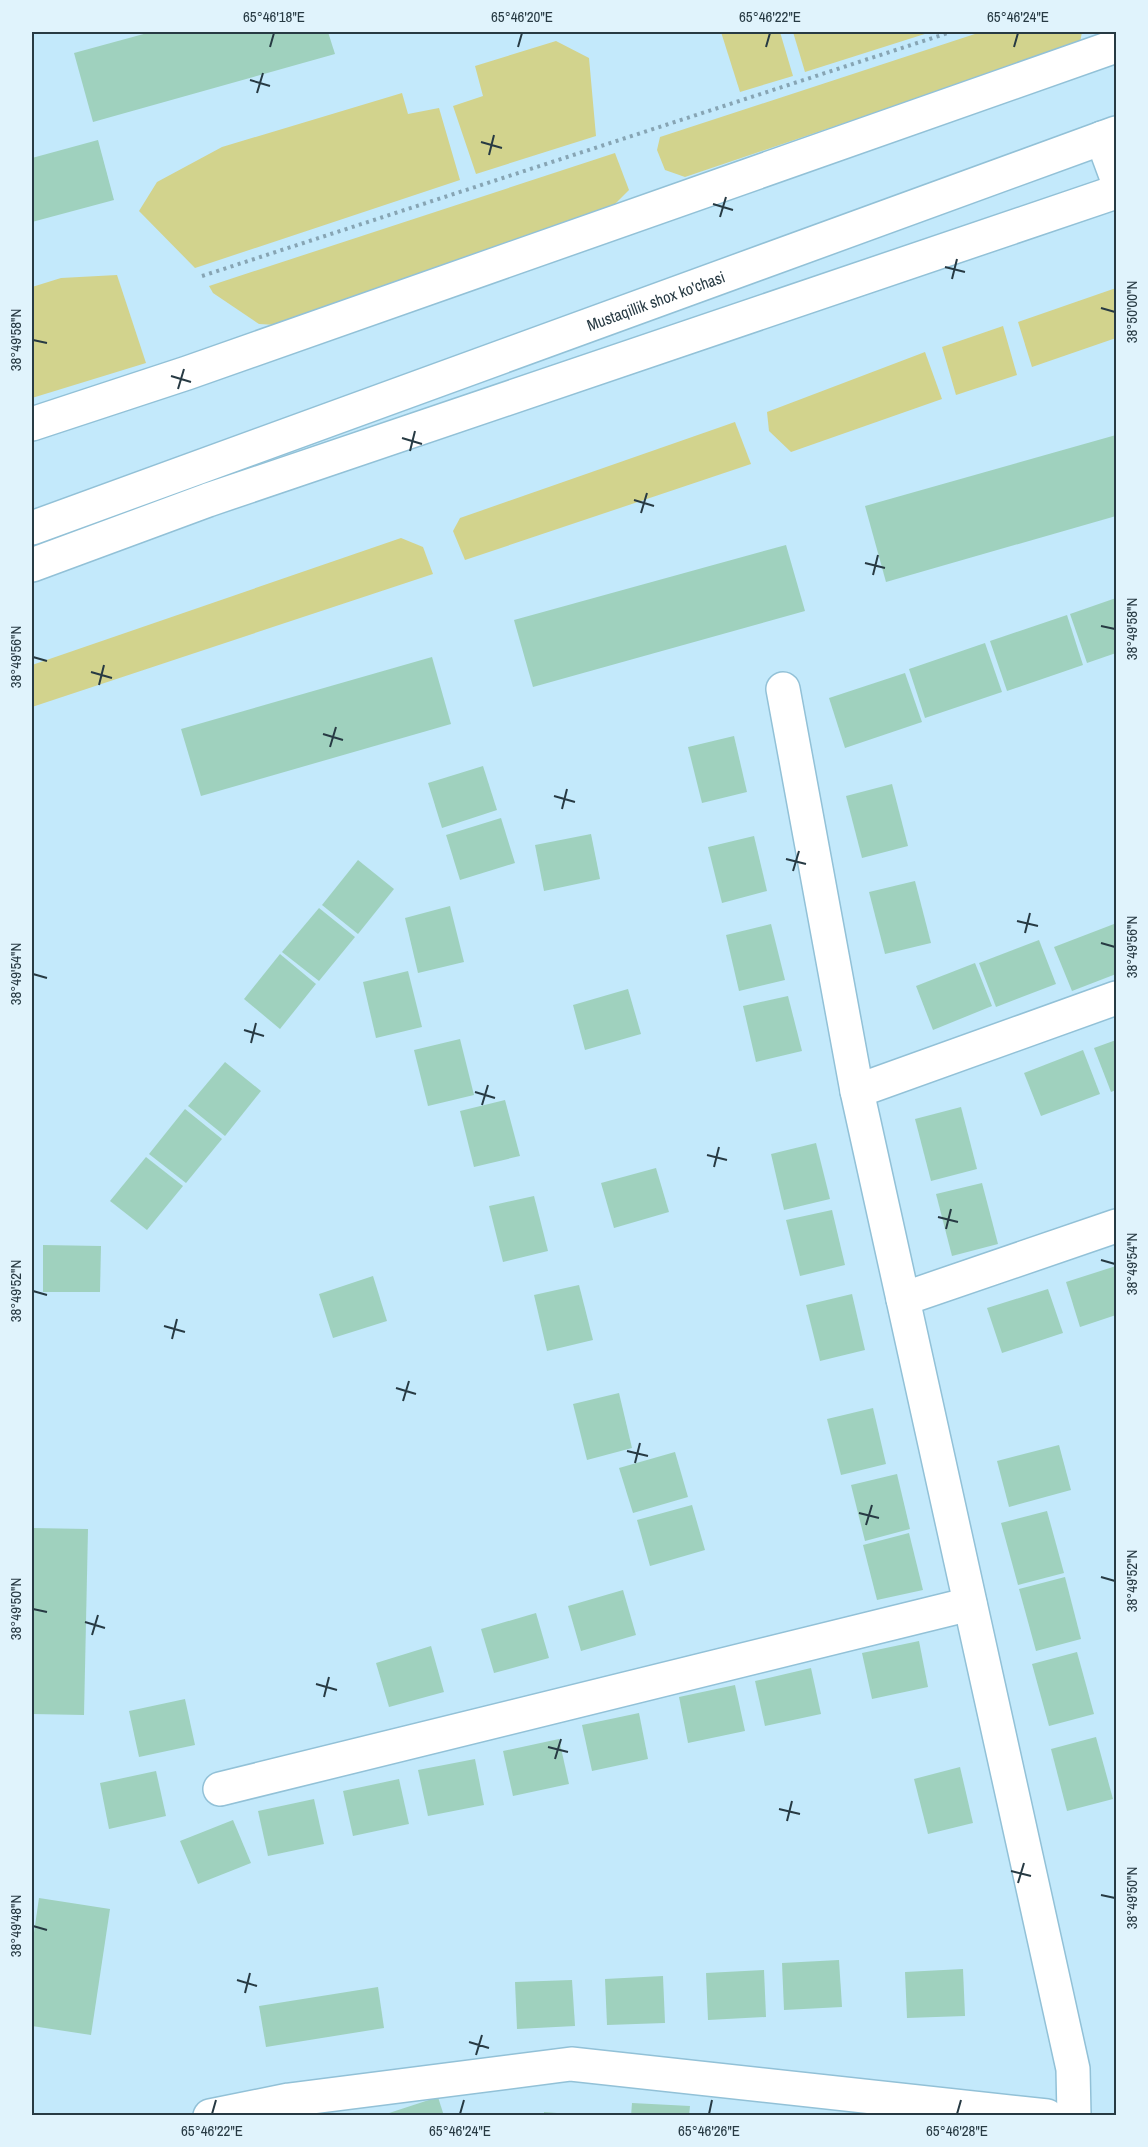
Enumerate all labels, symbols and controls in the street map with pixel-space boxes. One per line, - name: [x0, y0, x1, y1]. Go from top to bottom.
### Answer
- text: 65°46'18"E: [243, 6, 305, 27]
- text: 65°46'20"E: [491, 6, 553, 27]
- text: 65°46'22"E: [739, 6, 801, 27]
- text: 65°46'24"E: [987, 6, 1049, 27]
- street label: Mustaqillik shox ko'chasi: [584, 265, 728, 336]
- text: 38°50'00"N: [1121, 281, 1142, 343]
- text: 38°49'58"N: [5, 309, 26, 371]
- text: 38°49'58"N: [1121, 598, 1142, 660]
- text: 38°49'56"N: [5, 626, 26, 688]
- text: 38°49'56"N: [1121, 916, 1142, 978]
- text: 38°49'54"N: [5, 943, 26, 1005]
- text: 38°49'54"N: [1121, 1233, 1142, 1295]
- text: 38°49'52"N: [5, 1260, 26, 1322]
- text: 38°49'52"N: [1121, 1550, 1142, 1612]
- text: 38°49'50"N: [5, 1578, 26, 1640]
- text: 38°49'50"N: [1121, 1867, 1142, 1929]
- text: 38°49'48"N: [5, 1895, 26, 1957]
- text: 65°46'22"E: [181, 2120, 243, 2141]
- text: 65°46'24"E: [429, 2120, 491, 2141]
- text: 65°46'26"E: [678, 2120, 740, 2141]
- text: 65°46'28"E: [926, 2120, 988, 2141]

